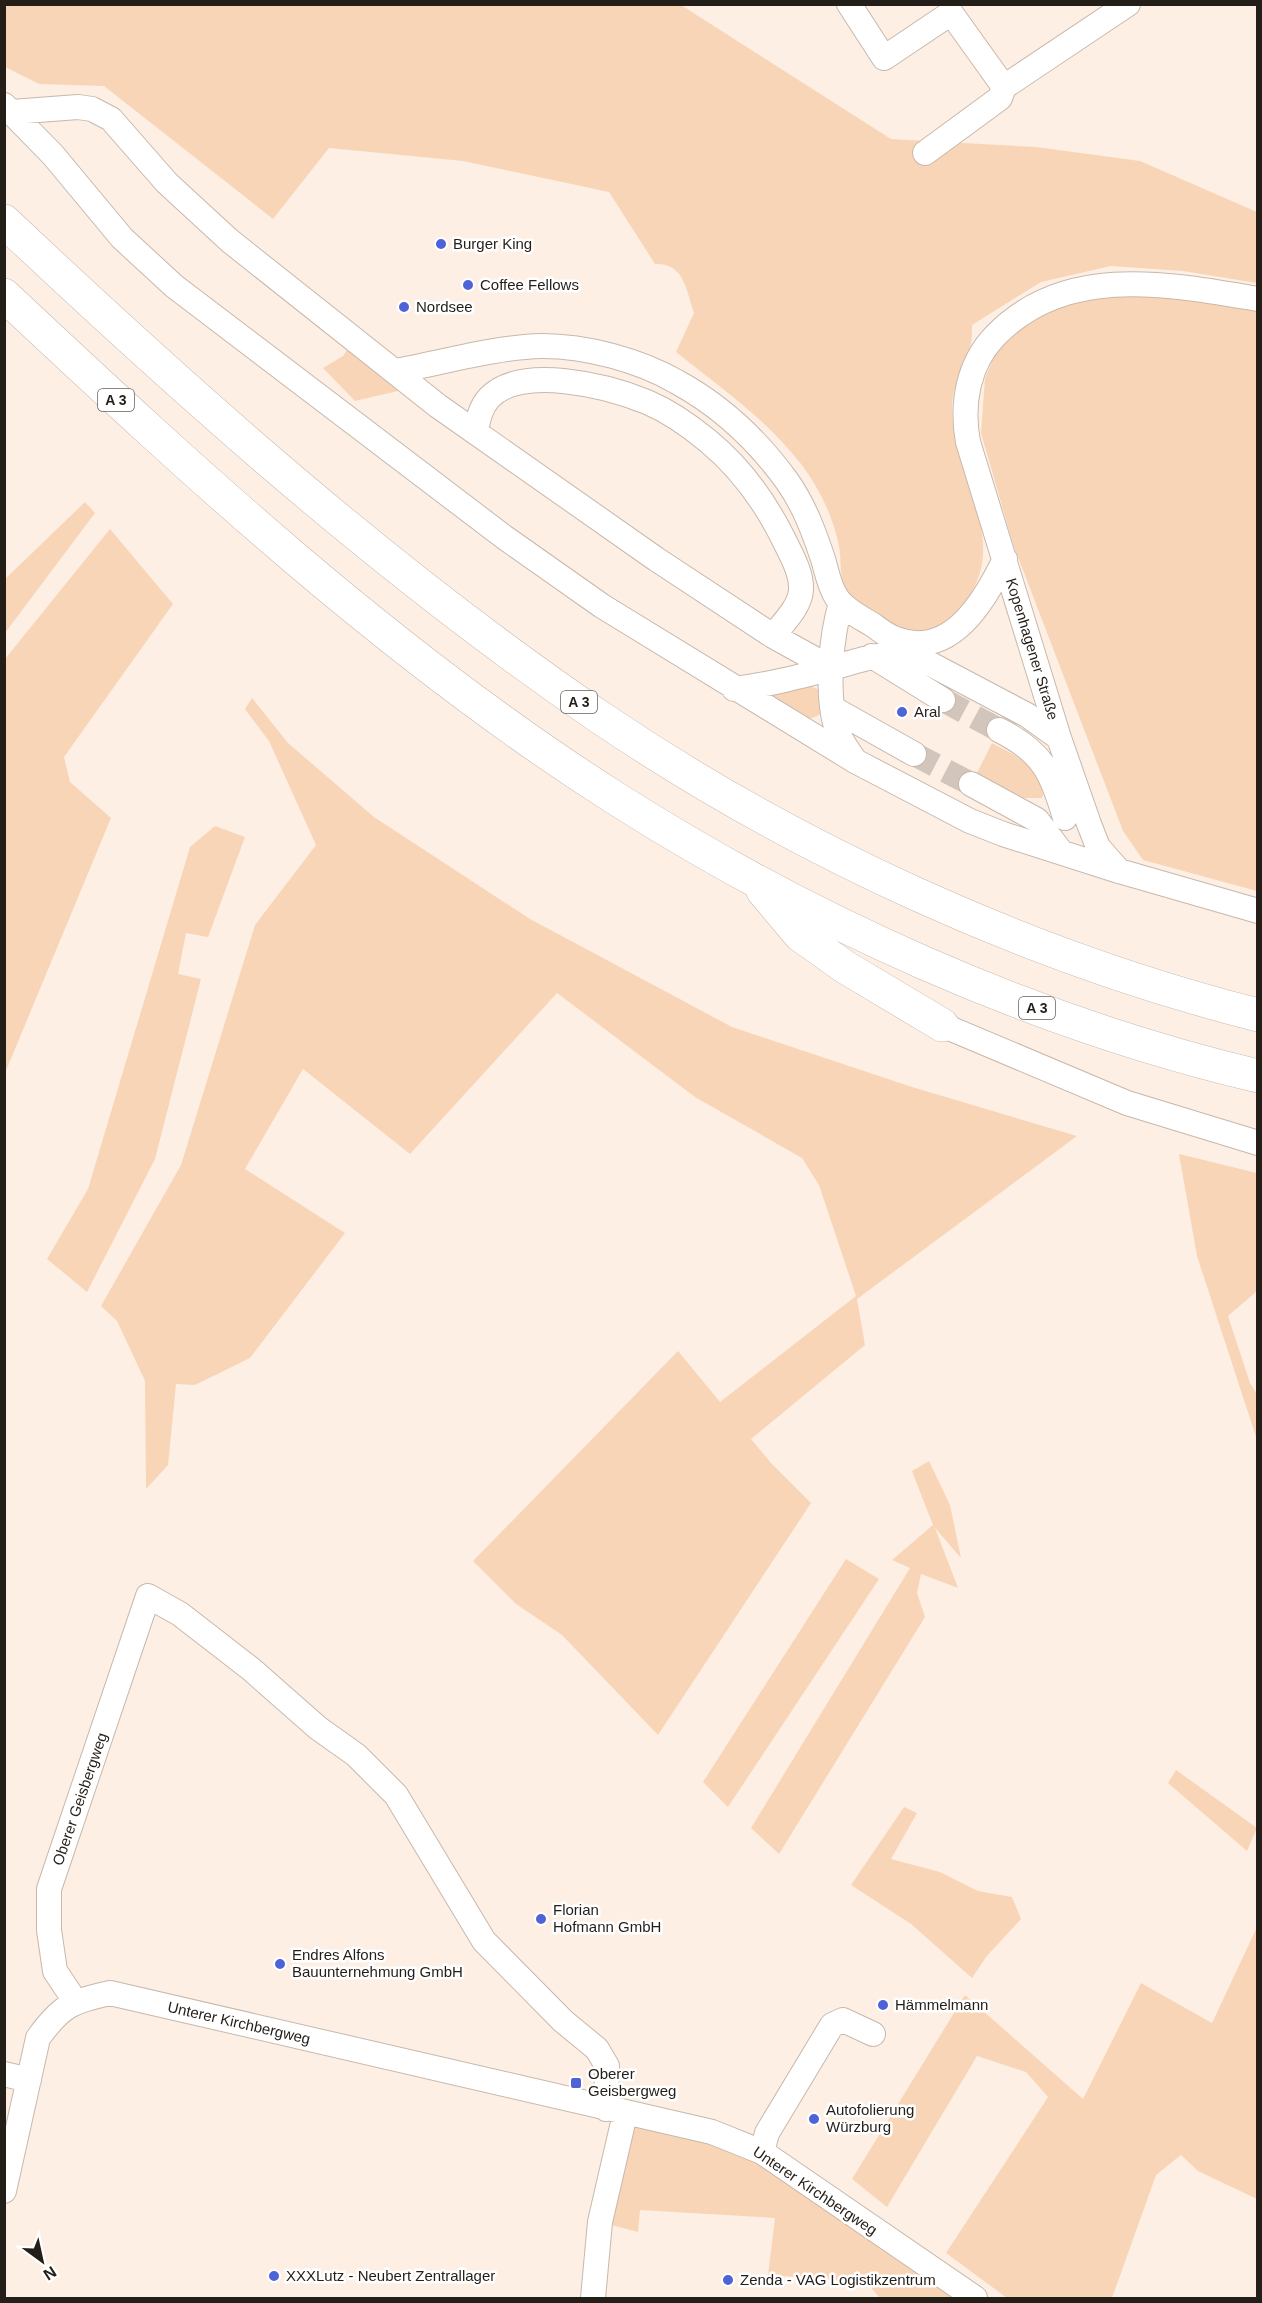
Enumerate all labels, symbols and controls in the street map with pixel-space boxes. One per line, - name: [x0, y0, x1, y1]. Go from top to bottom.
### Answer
- place label: Burger King: [453, 235, 532, 252]
- marker: Burger King: [434, 237, 448, 251]
- place label: Coffee Fellows: [480, 276, 579, 293]
- marker: Coffee Fellows: [461, 278, 475, 292]
- place label: Nordsee: [416, 298, 473, 315]
- marker: Nordsee: [397, 300, 411, 314]
- road number: A 3: [98, 389, 134, 411]
- street label: Kopenhagener Straße: [1003, 576, 1062, 722]
- road number: A 3: [561, 691, 597, 713]
- place label: Aral: [914, 703, 941, 720]
- marker: Aral: [895, 705, 909, 719]
- road number: A 3: [1019, 997, 1055, 1019]
- street label: Oberer Geisbergweg: [49, 1730, 110, 1867]
- place label: Florian Hofmann GmbH: [553, 1901, 661, 1935]
- marker: Florian Hofmann GmbH: [534, 1912, 548, 1926]
- place label: Endres Alfons Bauunternehmung GmbH: [292, 1946, 463, 1980]
- marker: Endres Alfons Bauunternehmung GmbH: [273, 1957, 287, 1971]
- place label: Hämmelmann: [895, 1996, 988, 2013]
- street label: Unterer Kirchbergweg: [166, 1998, 312, 2047]
- marker: Hämmelmann: [876, 1998, 890, 2012]
- place label: Oberer Geisbergweg: [588, 2065, 676, 2099]
- marker: Oberer Geisbergweg: [569, 2076, 583, 2090]
- place label: Autofolierung Würzburg: [826, 2101, 914, 2135]
- marker: Autofolierung Würzburg: [807, 2112, 821, 2126]
- street label: Unterer Kirchbergweg: [750, 2143, 881, 2238]
- north arrow: [12, 2231, 72, 2291]
- text: N: [40, 2263, 59, 2283]
- place label: XXXLutz - Neubert Zentrallager: [286, 2267, 495, 2284]
- marker: XXXLutz - Neubert Zentrallager: [267, 2269, 281, 2283]
- place label: Zenda - VAG Logistikzentrum: [740, 2271, 936, 2288]
- marker: Zenda - VAG Logistikzentrum: [721, 2273, 735, 2287]

